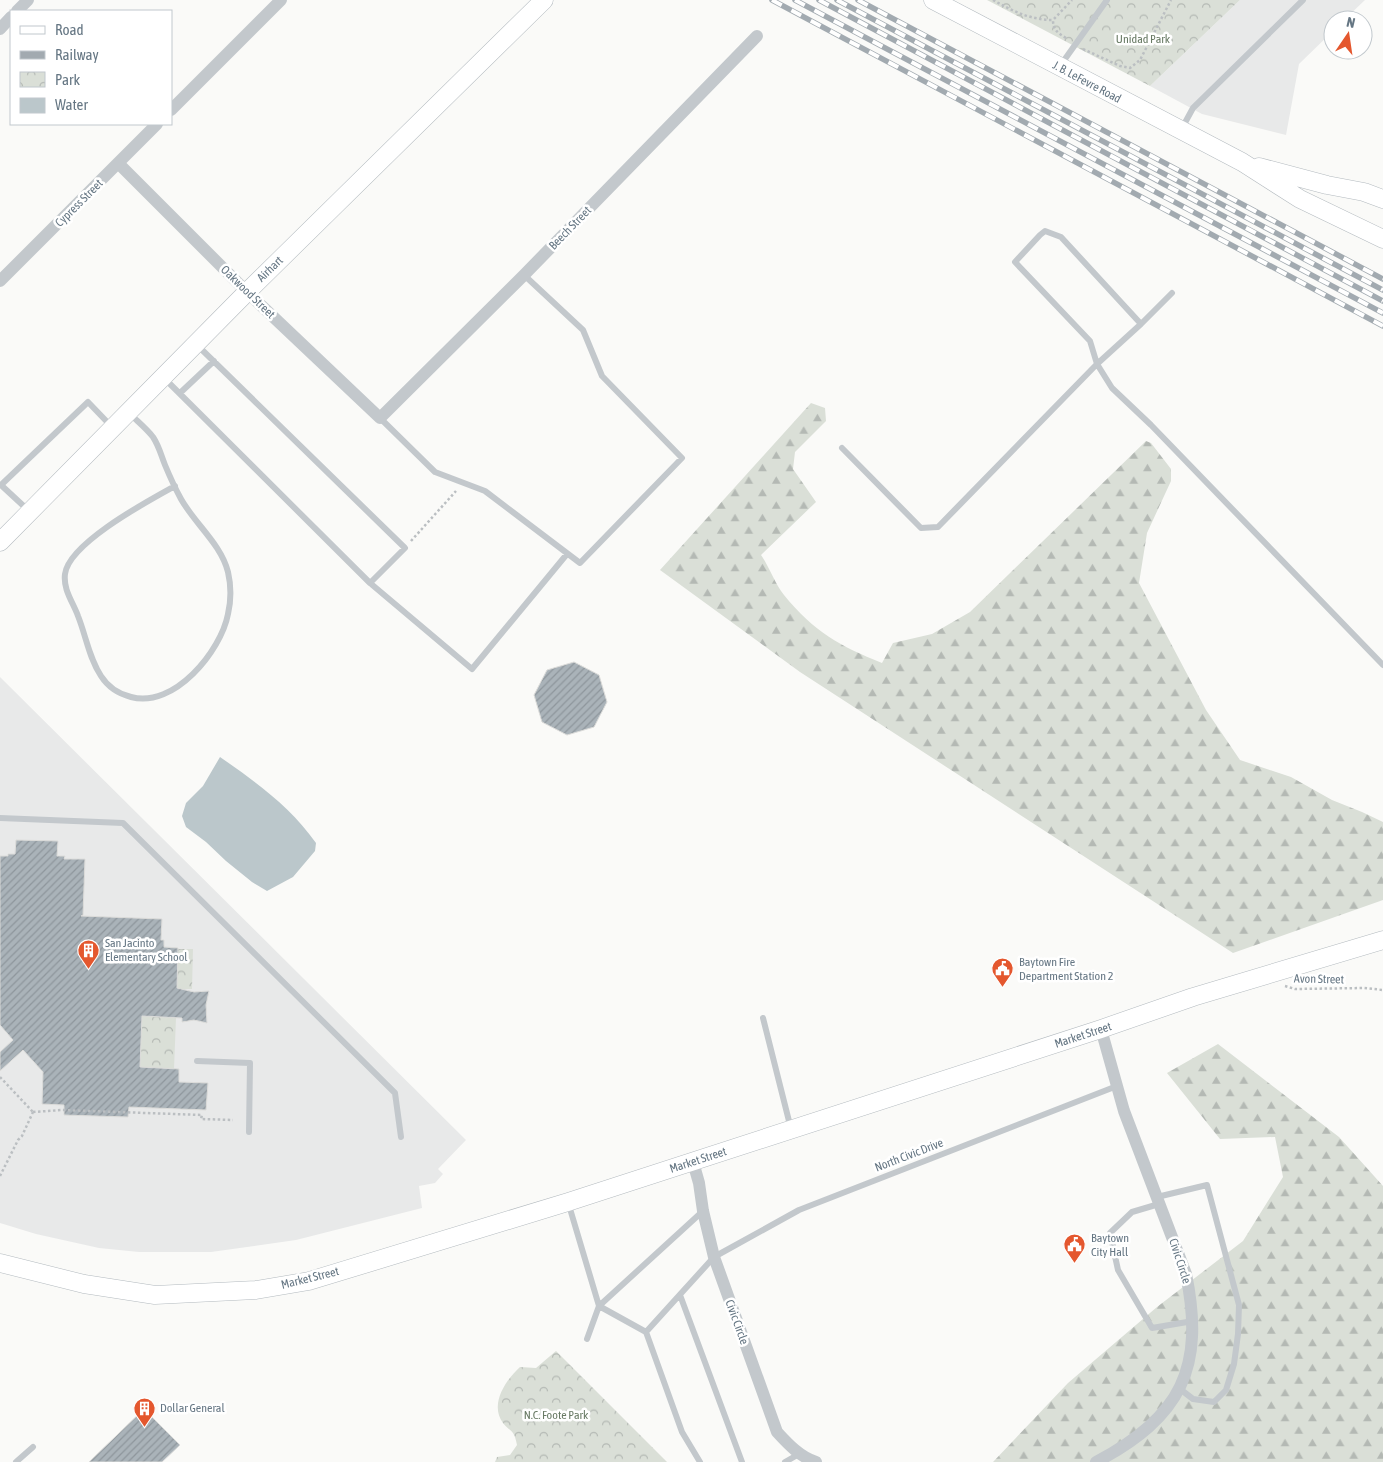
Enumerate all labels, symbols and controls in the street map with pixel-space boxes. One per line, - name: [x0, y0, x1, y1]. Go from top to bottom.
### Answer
- legend: [10, 10, 172, 125]
- north arrow: [1323, 10, 1373, 60]
- text: N: [1345, 14, 1357, 31]
- text: Road: [55, 21, 84, 38]
- park label: Unidad Park: [1116, 32, 1171, 46]
- text: Railway: [55, 46, 99, 63]
- street label: J. B. LeFevre Road: [1050, 58, 1124, 106]
- text: Park: [55, 71, 80, 88]
- text: Water: [55, 96, 88, 113]
- street label: Cypress Street: [52, 176, 106, 230]
- street label: Beech Street: [546, 203, 594, 253]
- street label: Airhart: [254, 253, 286, 285]
- street label: Oakwood Street: [218, 263, 278, 322]
- place label: San Jacinto Elementary School: [105, 936, 188, 964]
- building icon: San Jacinto Elementary School: [77, 938, 101, 969]
- place label: Baytown Fire Department Station 2: [1019, 955, 1113, 983]
- public building icon: Baytown Fire Department Station 2: [991, 957, 1015, 988]
- street label: Avon Street: [1294, 972, 1345, 986]
- street label: Market Street: [1053, 1019, 1114, 1051]
- street label: North Civic Drive: [873, 1136, 945, 1174]
- street label: Market Street: [668, 1144, 729, 1176]
- place label: Baytown City Hall: [1091, 1231, 1129, 1259]
- public building icon: Baytown City Hall: [1063, 1233, 1087, 1264]
- street label: Civic Circle: [1166, 1237, 1194, 1285]
- street label: Market Street: [280, 1264, 341, 1292]
- street label: Civic Circle: [722, 1298, 752, 1346]
- building icon: Dollar General: [132, 1396, 156, 1427]
- place label: Dollar General: [160, 1401, 225, 1415]
- park label: N.C. Foote Park: [524, 1408, 589, 1422]

